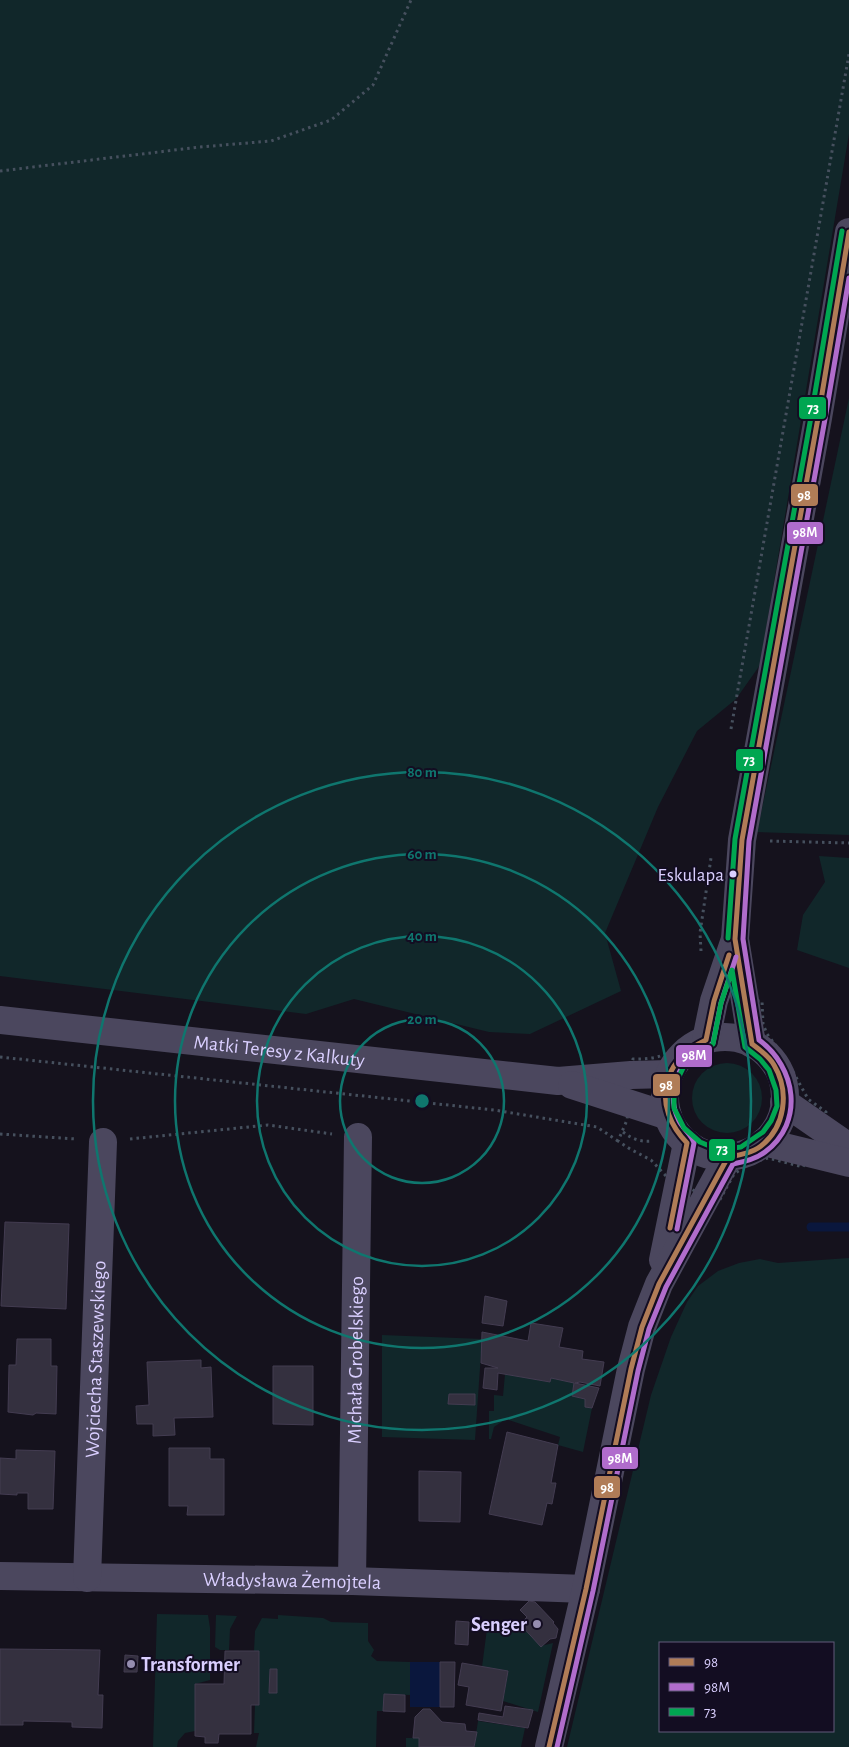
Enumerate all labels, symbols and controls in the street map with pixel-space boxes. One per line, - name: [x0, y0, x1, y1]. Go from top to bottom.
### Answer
- line badge: 73: [798, 396, 827, 420]
- text: 73: [807, 402, 819, 416]
- line badge: 98: [790, 483, 819, 507]
- text: 98: [797, 489, 811, 503]
- line badge: 98M: [786, 521, 824, 545]
- text: 98M: [793, 526, 817, 540]
- line badge: 73: [735, 748, 764, 772]
- text: 73: [743, 754, 755, 768]
- text: 80 m: [407, 765, 437, 780]
- text: 60 m: [407, 847, 437, 862]
- place label: Eskulapa: [658, 866, 724, 885]
- marker: Eskulapa: [728, 869, 738, 879]
- text: 40 m: [407, 929, 437, 944]
- text: 20 m: [407, 1012, 437, 1027]
- street label: Matki Teresy z Kalkuty: [193, 1032, 366, 1071]
- line badge: 98M: [675, 1044, 713, 1068]
- text: 98M: [682, 1049, 706, 1063]
- line badge: 98: [652, 1073, 681, 1097]
- text: 98: [659, 1079, 673, 1093]
- centre of rings: [413, 1092, 431, 1110]
- line badge: 73: [708, 1138, 736, 1162]
- text: 73: [716, 1143, 728, 1157]
- street label: Wojciecha Staszewskiego: [82, 1260, 110, 1458]
- street label: Michała Grobelskiego: [345, 1276, 367, 1444]
- line badge: 98M: [601, 1446, 639, 1470]
- text: 98M: [608, 1452, 632, 1466]
- line badge: 98: [593, 1475, 621, 1499]
- text: 98: [600, 1481, 614, 1495]
- street label: Władysława Żemojtela: [203, 1570, 381, 1593]
- place label: Senger: [471, 1615, 527, 1635]
- marker: Senger: [531, 1618, 543, 1630]
- legend: [659, 1642, 834, 1732]
- place label: Transformer: [141, 1655, 240, 1675]
- text: 98: [704, 1655, 718, 1670]
- marker: Transformer: [125, 1658, 137, 1670]
- text: 98M: [704, 1680, 730, 1695]
- text: 73: [704, 1705, 716, 1720]

